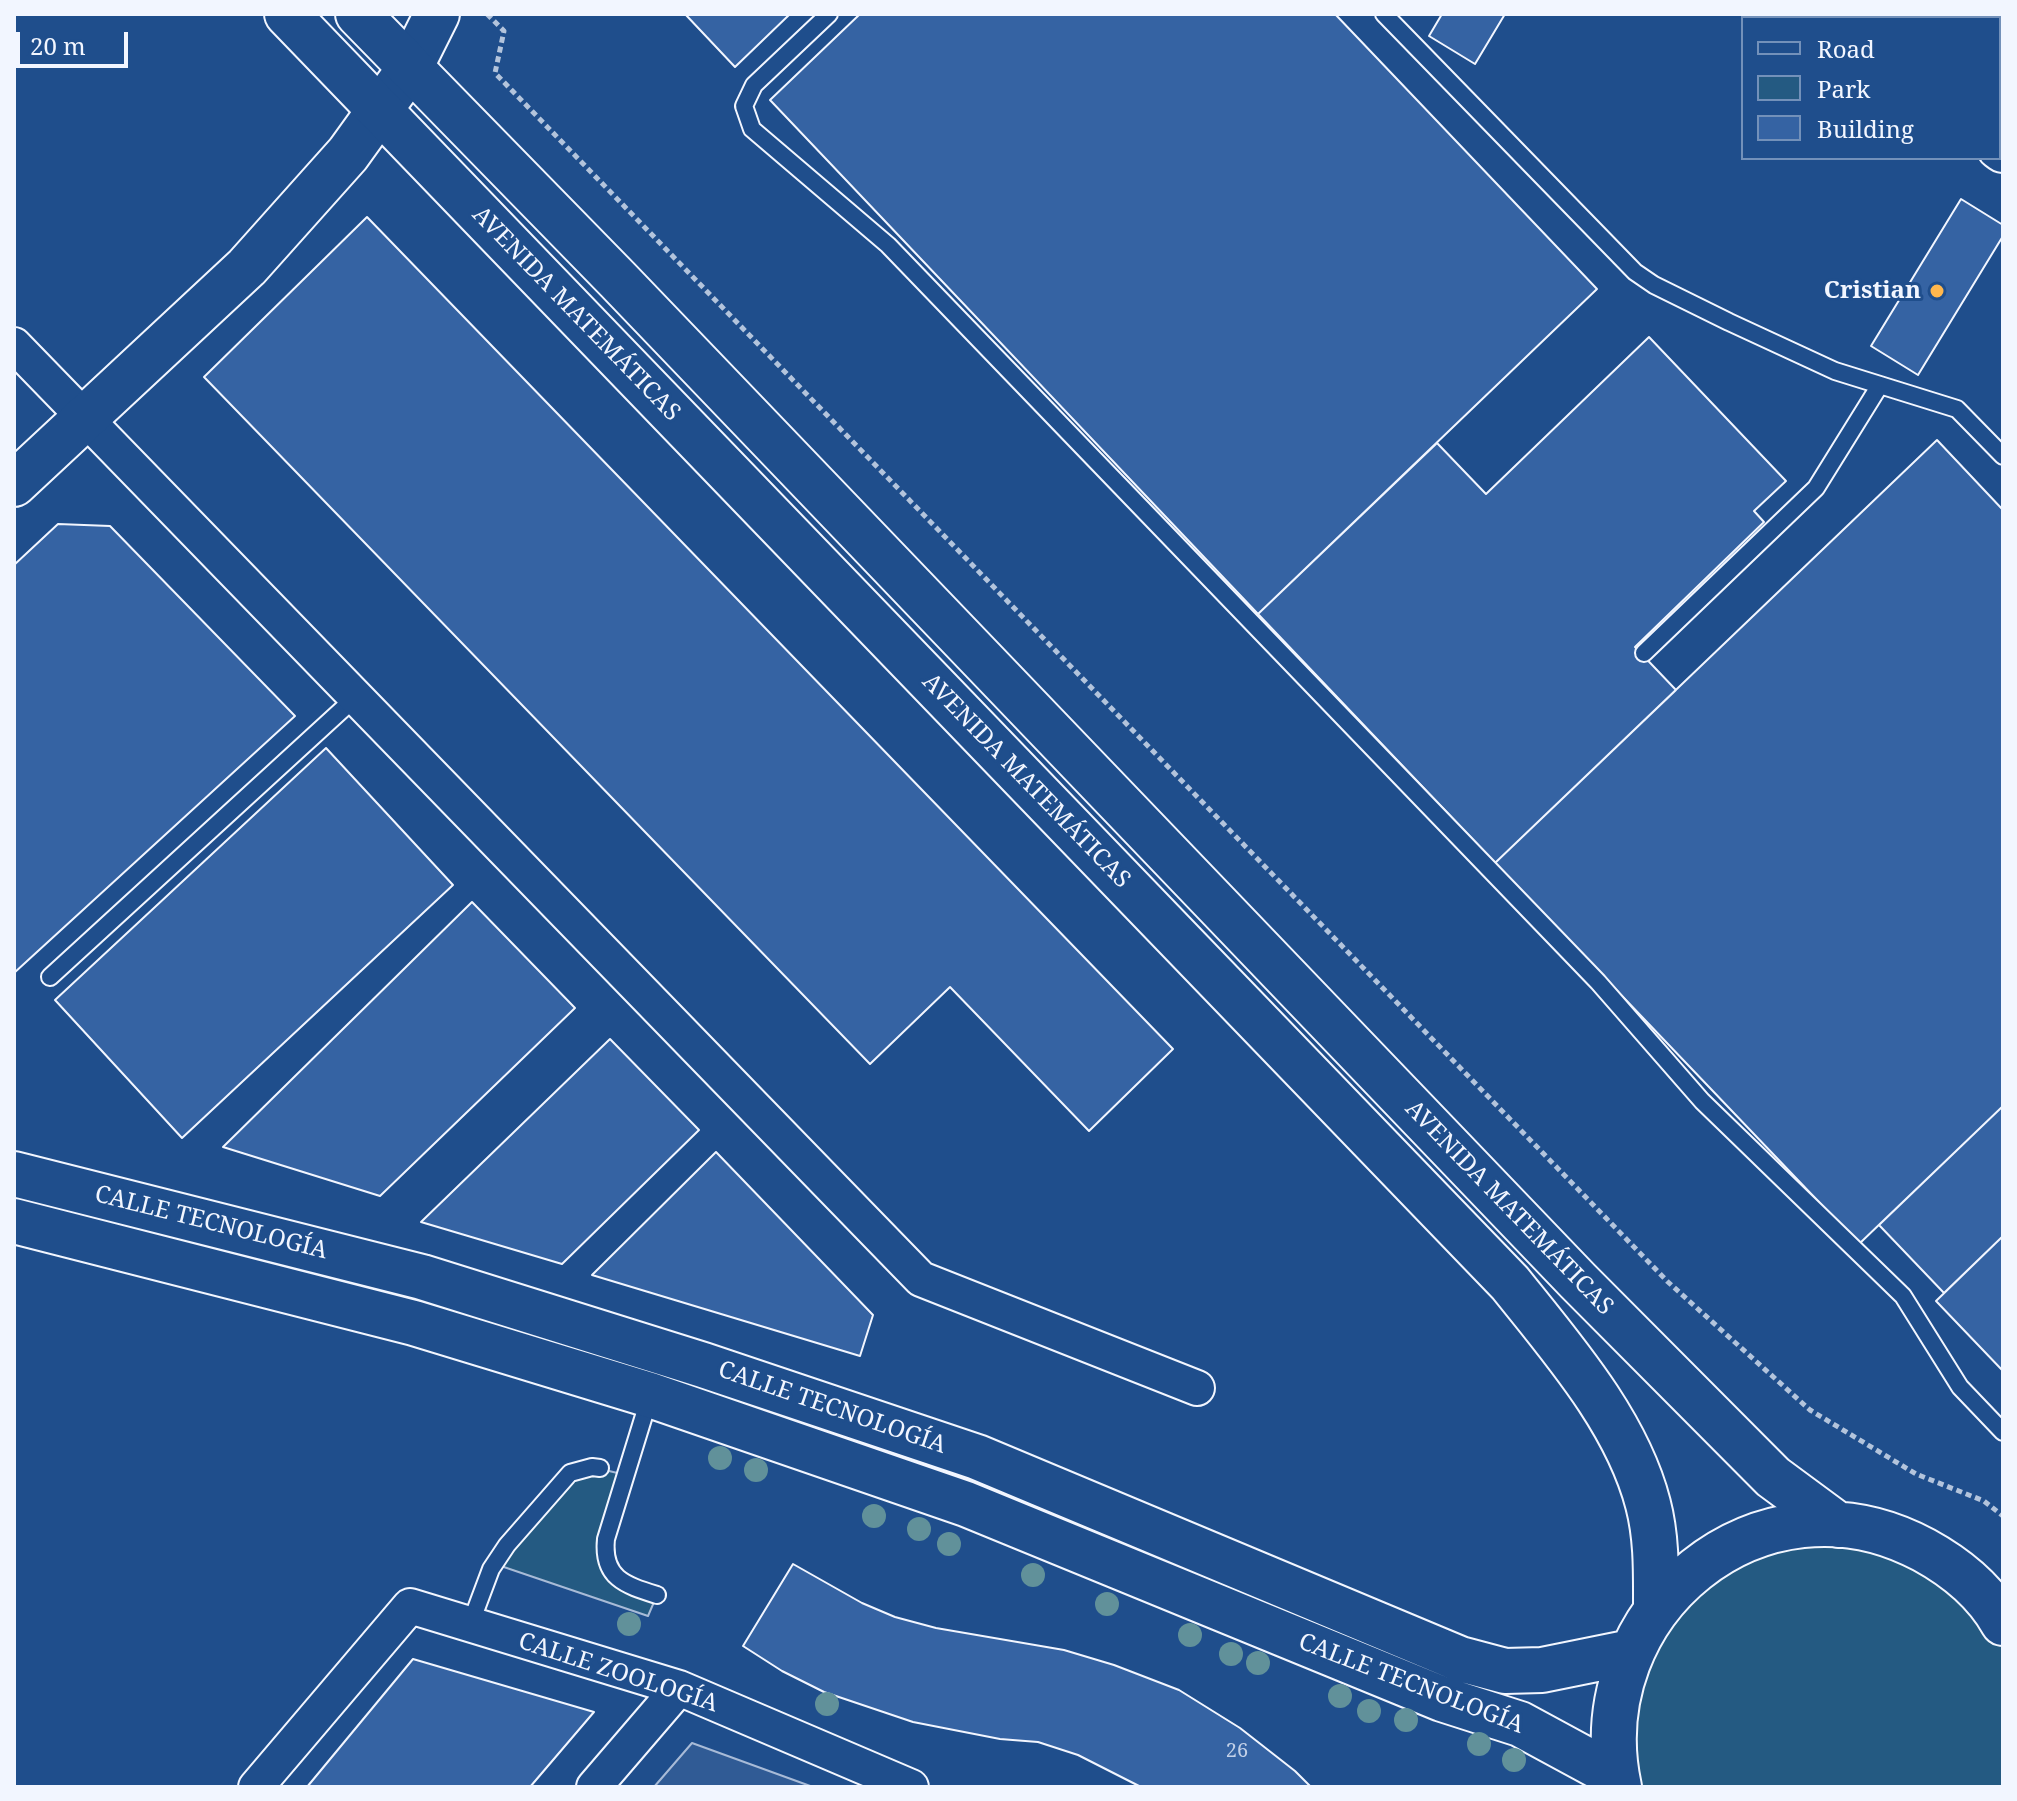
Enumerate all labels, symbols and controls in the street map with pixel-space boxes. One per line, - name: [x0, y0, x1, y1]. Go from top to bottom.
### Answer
- scale bar: [20, 16, 132, 66]
- legend: [1741, 16, 2001, 160]
- text: 20 m: [30, 29, 86, 62]
- text: Road: [1817, 32, 1875, 65]
- text: Park: [1817, 72, 1870, 105]
- text: Building: [1817, 112, 1914, 145]
- street label: AVENIDA MATEMÁTICAS: [466, 201, 686, 427]
- place label: Cristian: [1824, 277, 1921, 305]
- marker: Cristian: [1928, 282, 1946, 300]
- street label: AVENIDA MATEMÁTICAS: [916, 668, 1136, 894]
- street label: AVENIDA MATEMÁTICAS: [1399, 1095, 1619, 1321]
- street label: CALLE TECNOLOGÍA: [92, 1180, 330, 1266]
- street label: CALLE TECNOLOGÍA: [714, 1355, 950, 1461]
- street label: CALLE ZOOLOGÍA: [515, 1627, 721, 1719]
- street label: CALLE TECNOLOGÍA: [1294, 1628, 1528, 1740]
- house number: 26: [1226, 1739, 1248, 1763]

